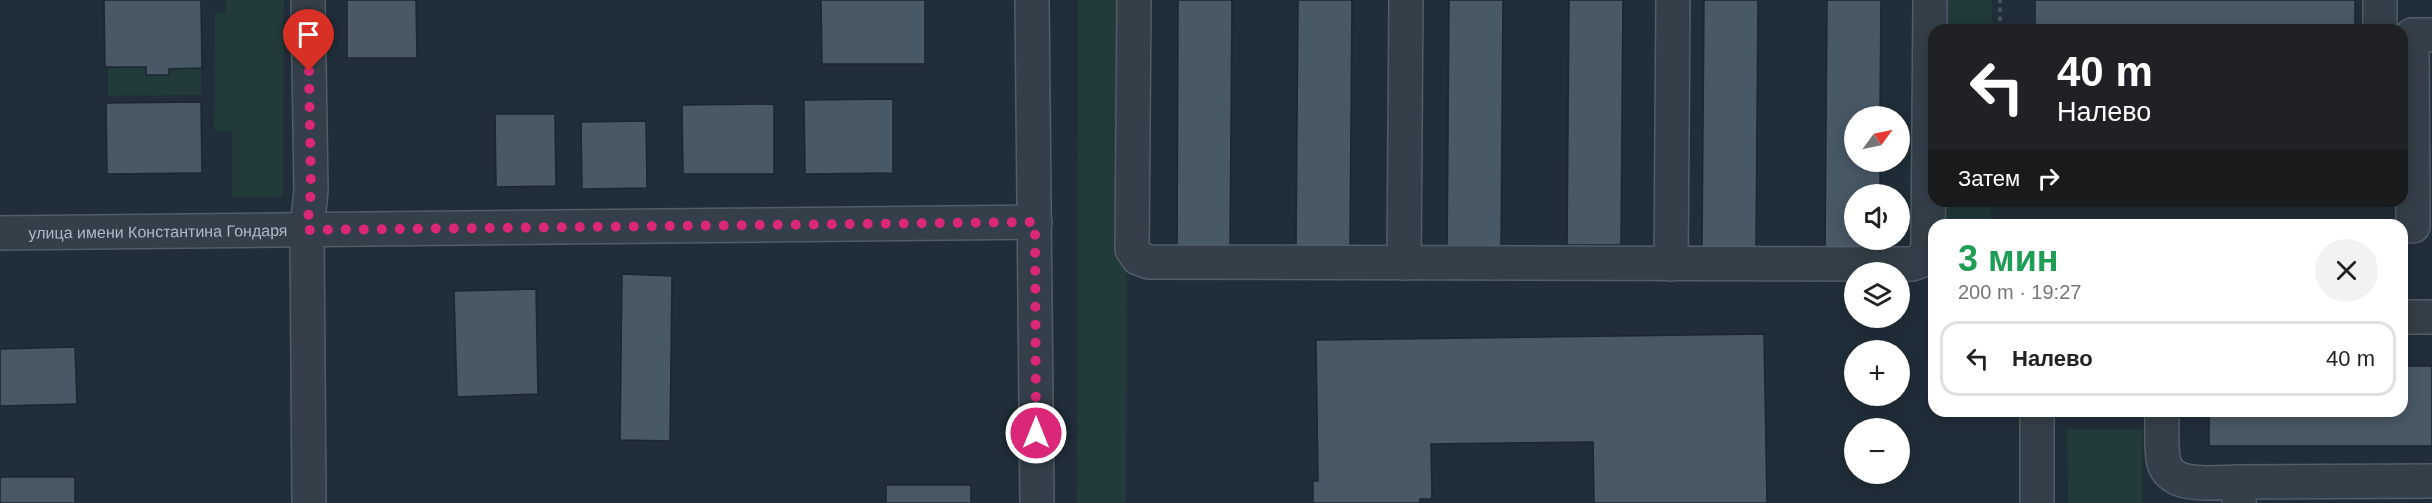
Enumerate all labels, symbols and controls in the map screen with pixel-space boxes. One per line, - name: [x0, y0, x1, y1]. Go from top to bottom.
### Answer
- pin: [283, 9, 334, 71]
- icon: arrive: [292, 18, 325, 51]
- icon: left: [1958, 48, 2036, 126]
- text: 40 m: [2057, 48, 2153, 95]
- text: Налево: [2057, 97, 2151, 127]
- north arrow: [1844, 106, 1910, 172]
- map controls: [1844, 106, 1910, 484]
- icon: right: [2032, 162, 2065, 195]
- text: Затем: [1958, 166, 2020, 191]
- button: sound: [1844, 184, 1910, 250]
- street label: улица имени Константина Гондаря: [28, 221, 288, 241]
- text: 3 мин: [1958, 238, 2059, 279]
- button: close: [2315, 239, 2378, 302]
- button: layers: [1844, 262, 1910, 328]
- text: 200 m · 19:27: [1958, 281, 2081, 303]
- button: +: [1844, 340, 1910, 406]
- icon: left: [1961, 342, 1994, 375]
- text: Налево: [2012, 346, 2093, 371]
- text: 40 m: [2326, 346, 2375, 371]
- position arrow: [1004, 401, 1068, 465]
- button: −: [1844, 418, 1910, 484]

